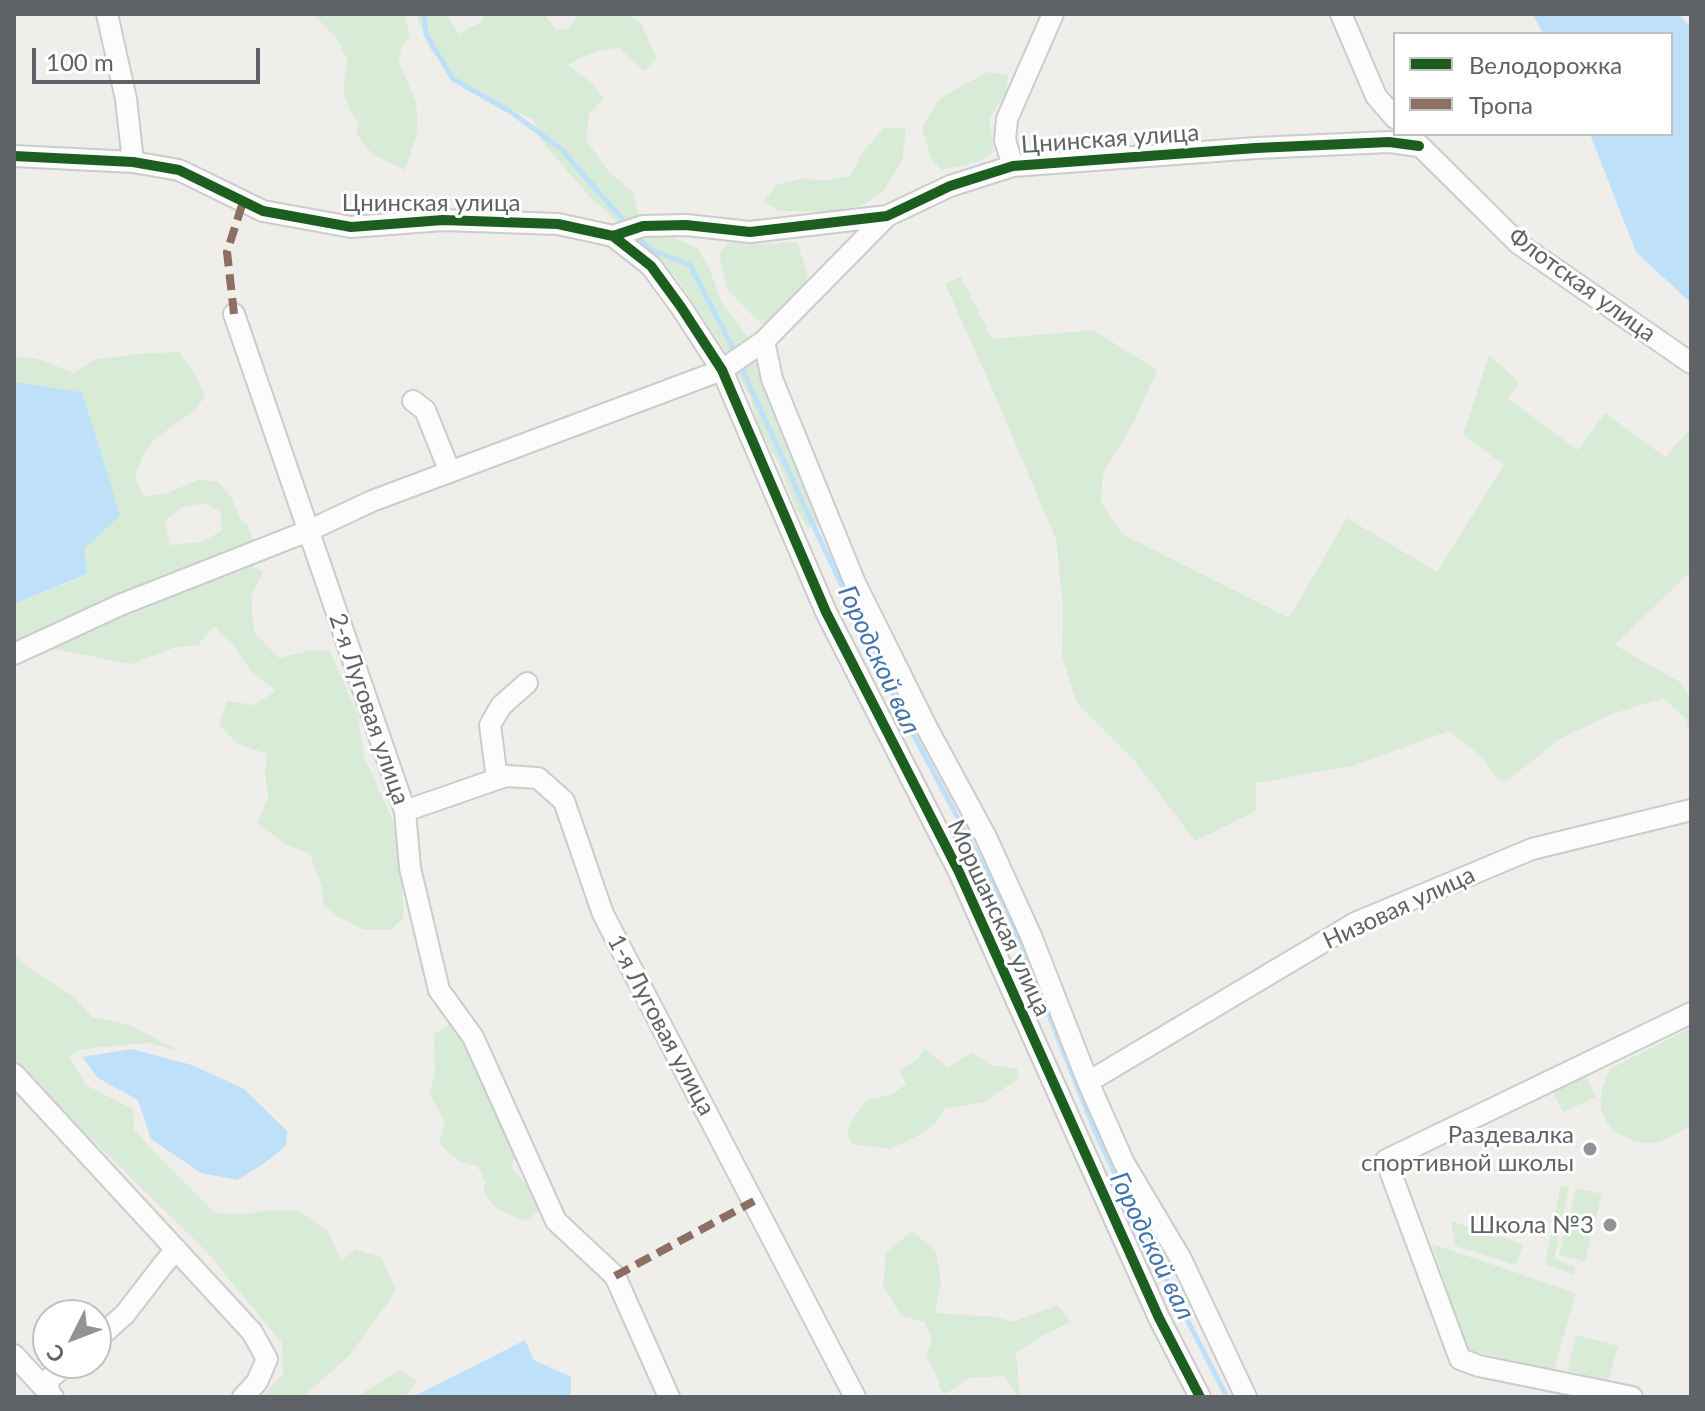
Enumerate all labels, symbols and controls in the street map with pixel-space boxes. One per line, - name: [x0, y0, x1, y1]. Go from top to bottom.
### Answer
- scale bar: [36, 32, 264, 82]
- legend: [1393, 32, 1673, 136]
- text: 100 m: [46, 47, 114, 76]
- text: Велодорожка: [1469, 50, 1622, 79]
- text: Тропа: [1469, 90, 1533, 119]
- street label: Цнинская улица: [1020, 118, 1200, 160]
- street label: Цнинская улица: [342, 189, 520, 217]
- street label: Флотская улица: [1502, 222, 1662, 348]
- water label: Городской вал: [831, 581, 927, 739]
- street label: 2-я Луговая улица: [323, 609, 415, 809]
- street label: Моршанская улица: [941, 815, 1057, 1021]
- street label: Низовая улица: [1319, 860, 1479, 956]
- street label: 1-я Луговая улица: [601, 930, 721, 1120]
- place label: Раздевалка спортивной школы: [1361, 1121, 1574, 1177]
- marker: Раздевалка спортивной школы: [1581, 1140, 1599, 1158]
- water label: Городской вал: [1103, 1167, 1201, 1325]
- place label: Школа №3: [1469, 1211, 1594, 1239]
- marker: Школа №3: [1601, 1216, 1619, 1234]
- north arrow: [32, 1299, 112, 1379]
- text: С: [40, 1340, 70, 1368]

